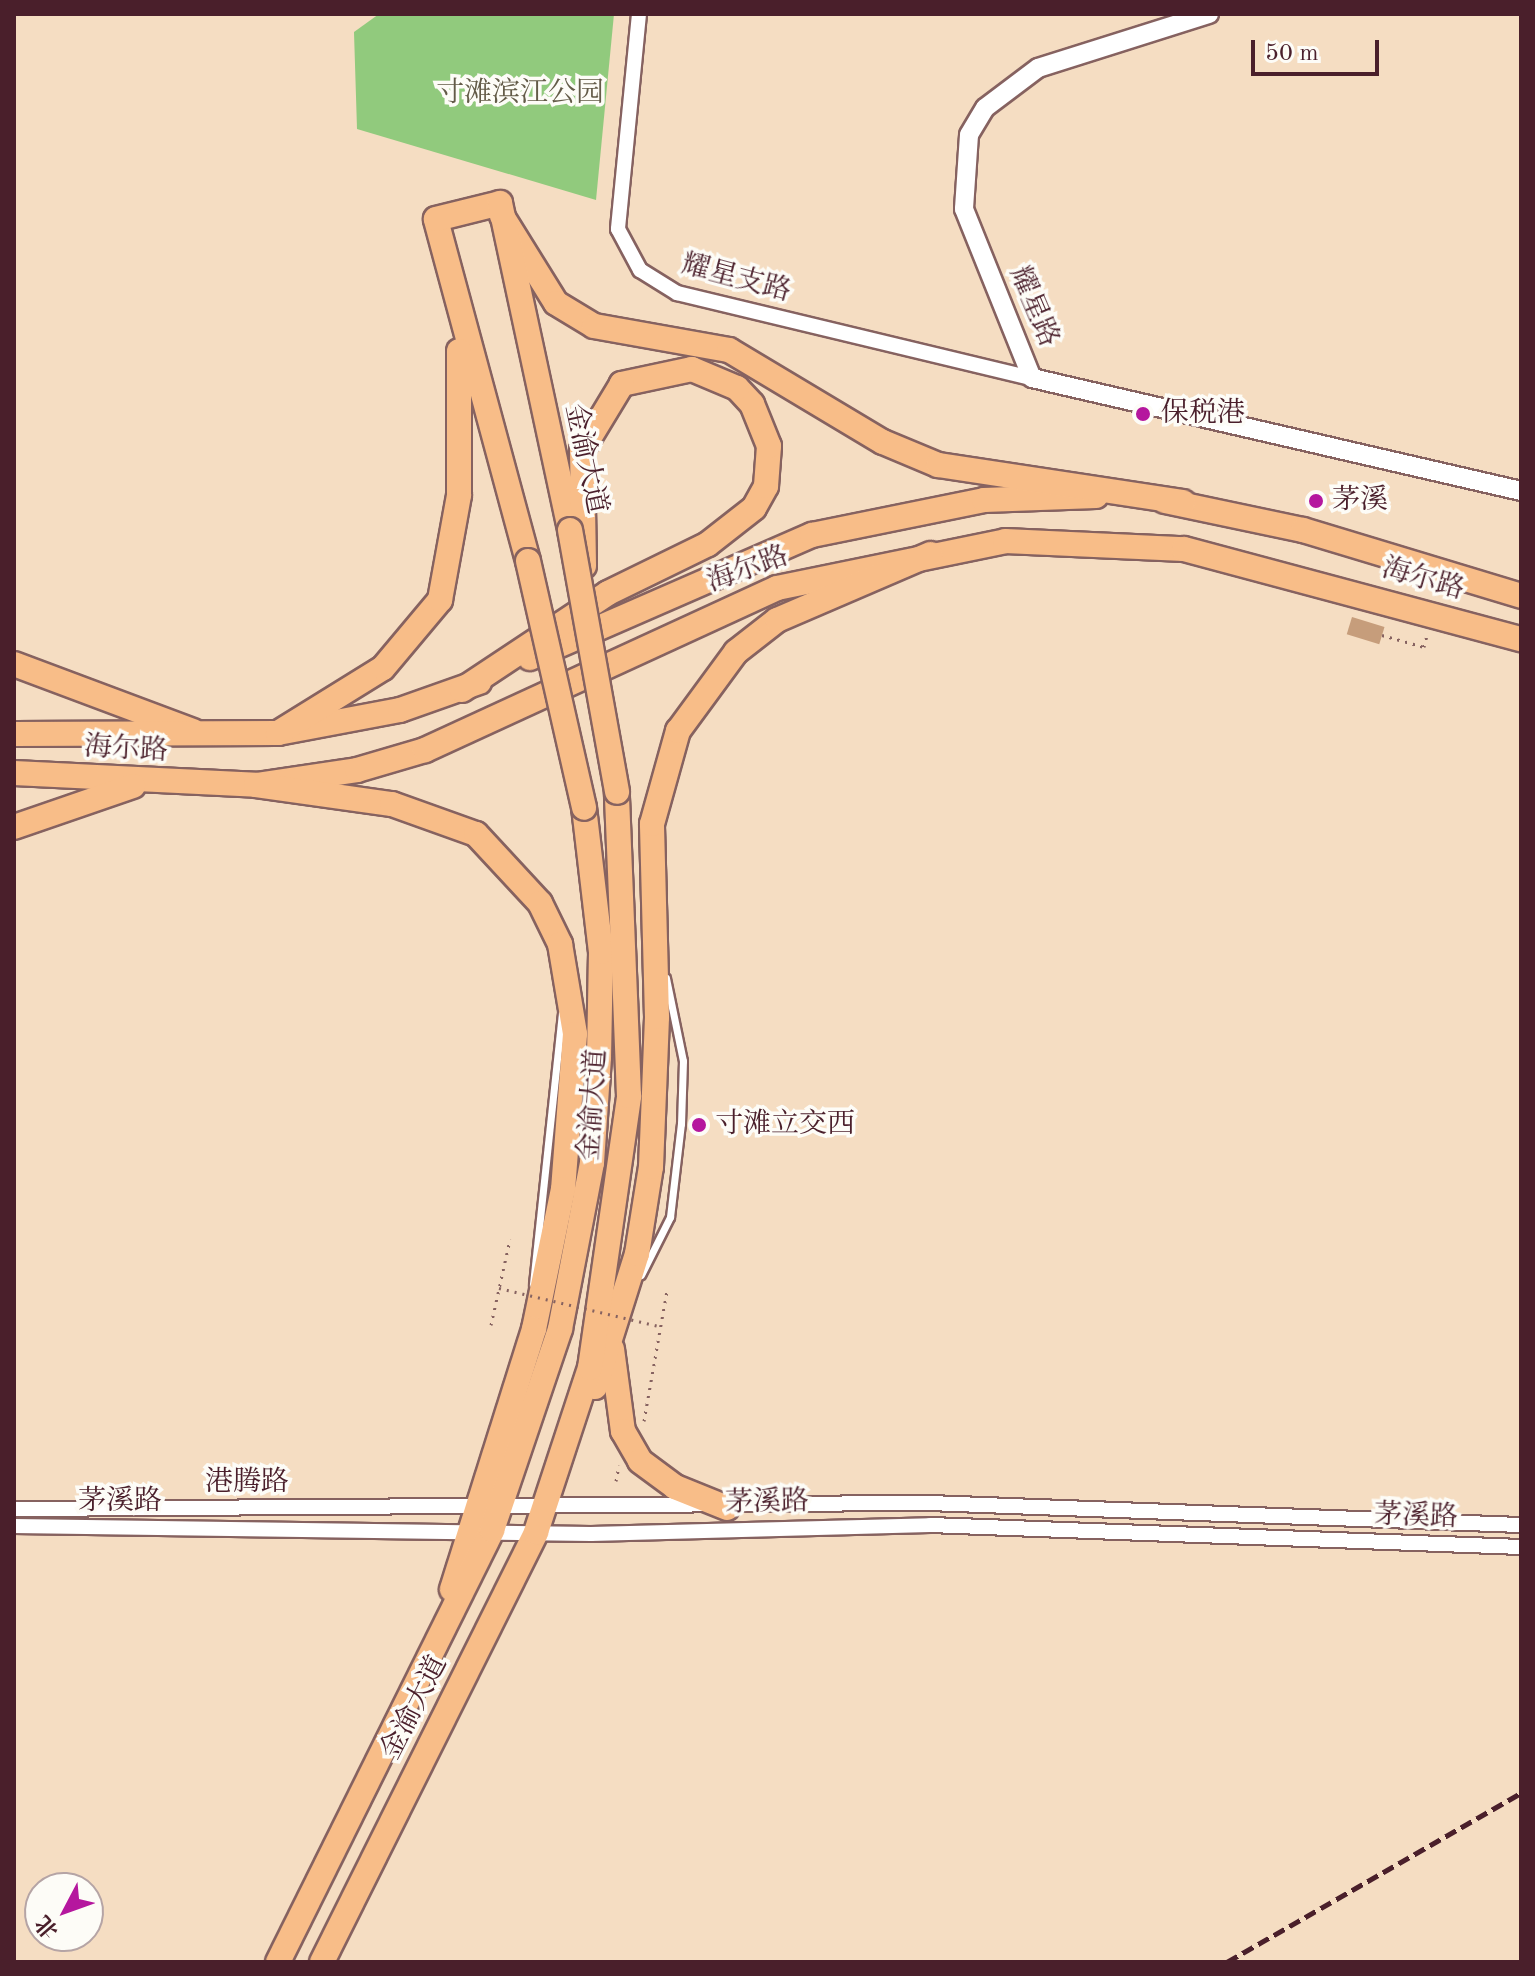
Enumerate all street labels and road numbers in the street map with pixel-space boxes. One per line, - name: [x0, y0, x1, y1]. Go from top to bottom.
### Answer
- street label: 耀星支路: [678, 248, 794, 310]
- street label: 耀星路: [1001, 262, 1065, 352]
- street label: 金渝大道: [557, 401, 613, 517]
- street label: 海尔路: [703, 540, 793, 600]
- street label: 海尔路: [1378, 552, 1468, 608]
- street label: 海尔路: [83, 731, 169, 769]
- street label: 金渝大道: [573, 1048, 615, 1162]
- street label: 港腾路: [205, 1466, 289, 1500]
- street label: 茅溪路: [78, 1485, 162, 1519]
- street label: 茅溪路: [725, 1485, 809, 1521]
- street label: 茅溪路: [1373, 1499, 1459, 1535]
- street label: 金渝大道: [375, 1650, 455, 1766]

